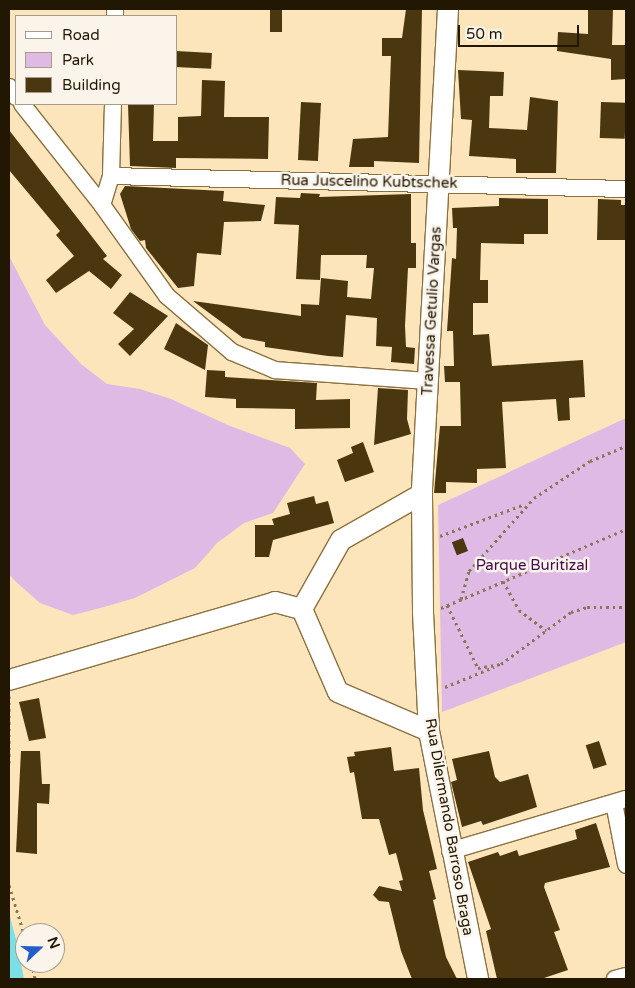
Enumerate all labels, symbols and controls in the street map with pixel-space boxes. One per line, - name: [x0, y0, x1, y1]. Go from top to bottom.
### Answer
- legend: [15, 15, 178, 105]
- scale bar: [460, 15, 581, 47]
- text: 50 m: [466, 25, 503, 43]
- text: Road: [62, 26, 100, 44]
- text: Park: [62, 51, 94, 69]
- text: Building: [62, 76, 121, 94]
- street label: Rua Juscelino Kubtschek: [280, 171, 458, 193]
- street label: Travessa Getulio Vargas: [419, 226, 445, 396]
- park label: Parque Buritizal: [476, 557, 588, 575]
- street label: Rua Dilermando Barroso Braga: [421, 717, 477, 937]
- north arrow: [15, 923, 65, 973]
- text: N: [44, 935, 63, 951]

